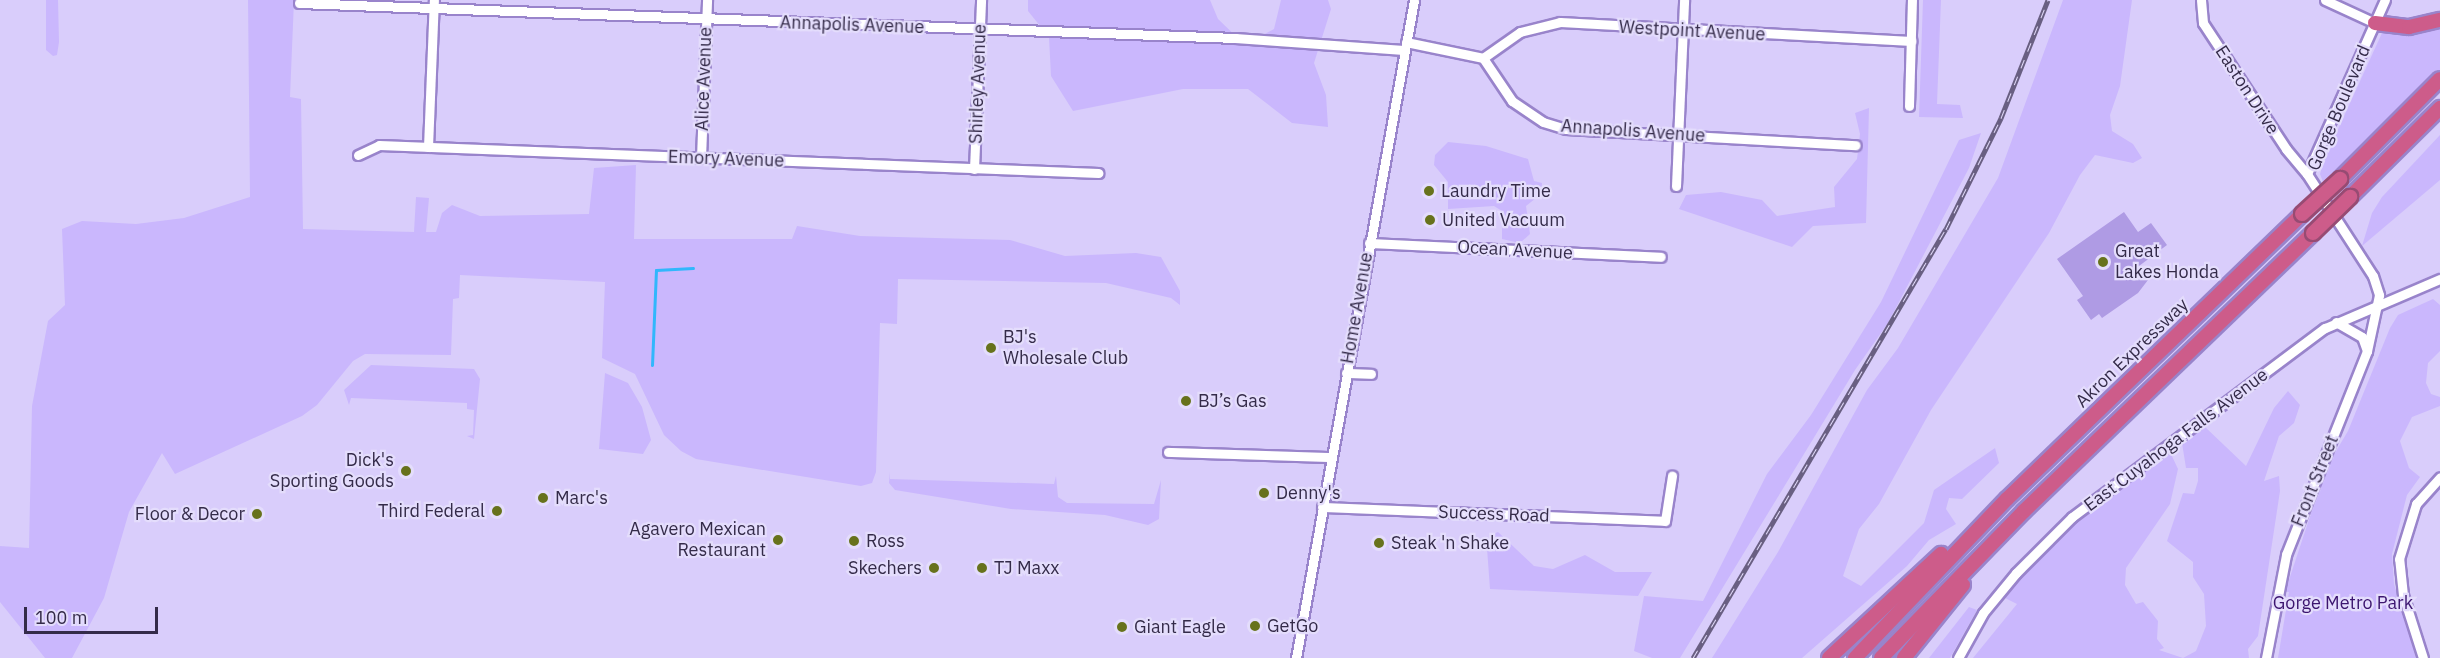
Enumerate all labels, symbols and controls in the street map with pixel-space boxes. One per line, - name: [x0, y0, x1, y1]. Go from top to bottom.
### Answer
- street label: Annapolis Avenue: [779, 12, 925, 38]
- street label: Westpoint Avenue: [1618, 16, 1766, 46]
- street label: Shirley Avenue: [965, 24, 991, 144]
- street label: Alice Avenue: [691, 27, 717, 131]
- street label: Easton Drive: [2210, 42, 2284, 138]
- street label: Gorge Boulevard: [2303, 42, 2375, 174]
- street label: Annapolis Avenue: [1560, 115, 1706, 147]
- street label: Emory Avenue: [667, 146, 785, 172]
- place label: Laundry Time: [1441, 180, 1551, 202]
- marker: Laundry Time: [1422, 184, 1436, 198]
- place label: United Vacuum: [1442, 209, 1565, 231]
- marker: United Vacuum: [1423, 213, 1437, 227]
- street label: Ocean Avenue: [1457, 236, 1573, 264]
- place label: Great Lakes Honda: [2115, 241, 2219, 284]
- street label: Home Avenue: [1337, 251, 1377, 365]
- marker: Great Lakes Honda: [2096, 255, 2110, 269]
- street label: Akron Expressway: [2071, 294, 2193, 412]
- place label: BJ's Wholesale Club: [1003, 327, 1128, 370]
- marker: BJ's Wholesale Club: [984, 341, 998, 355]
- street label: East Cuyahoga Falls Avenue: [2080, 364, 2272, 516]
- place label: BJ’s Gas: [1198, 390, 1267, 412]
- marker: BJ’s Gas: [1179, 394, 1193, 408]
- street label: Front Street: [2287, 432, 2343, 530]
- place label: Dick's Sporting Goods: [270, 450, 394, 492]
- marker: Dick's Sporting Goods: [399, 464, 413, 478]
- place label: Denny's: [1276, 482, 1341, 504]
- marker: Denny's: [1257, 486, 1271, 500]
- place label: Marc's: [555, 487, 608, 509]
- marker: Marc's: [536, 491, 550, 505]
- place label: Third Federal: [378, 500, 485, 522]
- street label: Success Road: [1438, 501, 1550, 527]
- place label: Floor & Decor: [135, 503, 245, 525]
- marker: Third Federal: [490, 504, 504, 518]
- marker: Floor & Decor: [250, 507, 264, 521]
- place label: Agavero Mexican Restaurant: [629, 519, 766, 562]
- place label: Ross: [866, 530, 905, 552]
- place label: Steak 'n Shake: [1391, 532, 1509, 554]
- marker: Agavero Mexican Restaurant: [771, 533, 785, 547]
- marker: Ross: [847, 534, 861, 548]
- marker: Steak 'n Shake: [1372, 536, 1386, 550]
- place label: Skechers: [848, 557, 922, 579]
- place label: TJ Maxx: [994, 557, 1059, 579]
- marker: Skechers: [927, 561, 941, 575]
- marker: TJ Maxx: [975, 561, 989, 575]
- park label: Gorge Metro Park: [2273, 592, 2413, 614]
- scale bar: [27, 595, 160, 633]
- text: 100 m: [35, 606, 87, 629]
- place label: GetGo: [1267, 615, 1318, 637]
- place label: Giant Eagle: [1134, 616, 1226, 638]
- marker: GetGo: [1248, 619, 1262, 633]
- marker: Giant Eagle: [1115, 620, 1129, 634]

